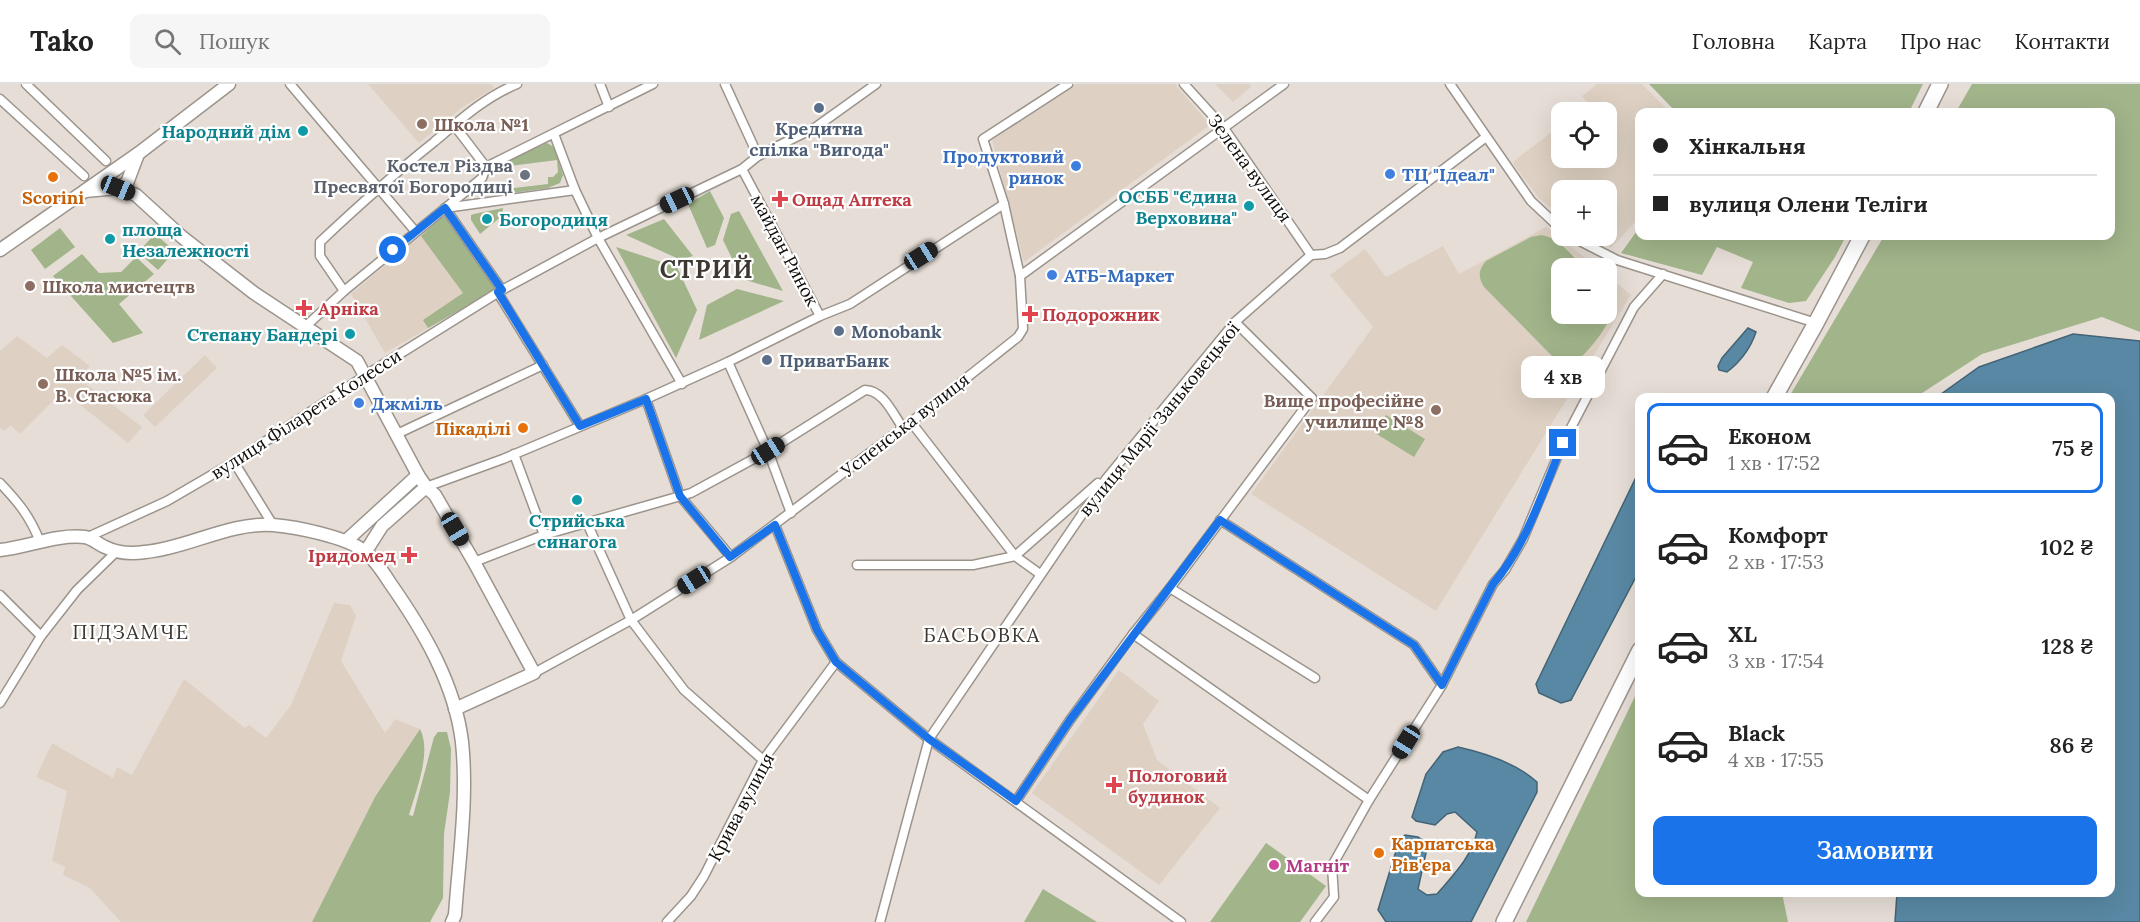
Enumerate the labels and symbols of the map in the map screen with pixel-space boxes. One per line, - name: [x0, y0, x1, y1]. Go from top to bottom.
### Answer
- marker: Кредитна спілка "Вигода": [812, 101, 826, 115]
- street label: Зелена вулиця: [1203, 109, 1297, 227]
- place label: Школа №1: [434, 113, 529, 136]
- marker: Школа №1: [415, 117, 429, 131]
- place label: Кредитна спілка "Вигода": [749, 117, 889, 161]
- place label: Народний дім: [162, 120, 291, 143]
- marker: Народний дім: [296, 124, 310, 138]
- place label: Продуктовий ринок: [942, 145, 1064, 189]
- place label: Костел Різдва Пресвятої Богородиці: [313, 154, 514, 198]
- marker: Продуктовий ринок: [1069, 159, 1083, 173]
- place label: ТЦ "Ідеал": [1402, 163, 1495, 186]
- marker: ТЦ "Ідеал": [1383, 167, 1397, 181]
- marker: Костел Різдва Пресвятої Богородиці: [518, 168, 532, 182]
- marker: Scorini: [46, 170, 60, 184]
- car: [98, 173, 138, 203]
- car: [657, 184, 697, 216]
- place label: ОСББ "Єдина Верховина": [1119, 185, 1238, 229]
- place label: Scorini: [22, 186, 84, 209]
- place label: Ощад Аптека: [792, 188, 912, 211]
- street label: майдан Ринок: [746, 190, 824, 310]
- marker: Ощад Аптека: [773, 192, 787, 206]
- marker: ОСББ "Єдина Верховина": [1242, 199, 1256, 213]
- place label: Богородиця: [499, 208, 608, 231]
- marker: Богородиця: [480, 212, 494, 226]
- place label: площа Незалежності: [122, 218, 249, 262]
- marker: площа Незалежності: [103, 232, 117, 246]
- route start: [379, 236, 406, 263]
- car: [901, 239, 941, 273]
- district label: СТРИЙ: [660, 254, 754, 285]
- place label: АТБ-Маркет: [1064, 264, 1175, 287]
- marker: АТБ-Маркет: [1045, 268, 1059, 282]
- place label: Школа мистецтв: [42, 275, 195, 298]
- marker: Школа мистецтв: [23, 279, 37, 293]
- place label: Арніка: [318, 297, 379, 320]
- marker: Арніка: [295, 299, 313, 317]
- place label: Подорожник: [1042, 303, 1160, 326]
- marker: Подорожник: [1023, 307, 1037, 321]
- street label: вулиця Марії Заньковецької: [1074, 317, 1244, 521]
- place label: Monobank: [851, 320, 942, 343]
- place label: Степану Бандері: [187, 323, 338, 346]
- marker: Monobank: [832, 324, 846, 338]
- marker: Степану Бандері: [343, 327, 357, 341]
- street label: вулиця Філарета Колесси: [206, 344, 406, 484]
- place label: ПриватБанк: [779, 349, 890, 372]
- marker: ПриватБанк: [760, 353, 774, 367]
- callout: 4 хв: [1521, 356, 1605, 398]
- place label: Школа №5 ім. В. Стасюка: [55, 363, 181, 407]
- street label: Успенська вулиця: [835, 368, 974, 483]
- marker: Школа №5 ім. В. Стасюка: [36, 377, 50, 391]
- place label: Вище професійне училище №8: [1263, 389, 1424, 433]
- place label: Джміль: [371, 392, 443, 415]
- marker: Джміль: [352, 396, 366, 410]
- marker: Вище професійне училище №8: [1429, 403, 1443, 417]
- place label: Пікаділі: [435, 417, 511, 440]
- marker: Пікаділі: [516, 421, 530, 435]
- route end: [1549, 429, 1576, 456]
- car: [748, 434, 788, 468]
- marker: Стрийська синагога: [570, 493, 584, 507]
- car: [438, 509, 472, 549]
- place label: Стрийська синагога: [529, 509, 626, 553]
- place label: Іридомед: [308, 544, 396, 567]
- marker: Іридомед: [400, 546, 418, 564]
- car: [674, 563, 714, 597]
- district label: ПІДЗАМЧЕ: [72, 619, 190, 644]
- district label: БАСЬОВКА: [923, 622, 1041, 647]
- car: [1389, 722, 1423, 762]
- street label: Крива вулиця: [703, 749, 779, 865]
- place label: Пологовий будинок: [1128, 764, 1228, 808]
- marker: Пологовий будинок: [1105, 776, 1123, 794]
- place label: Карпатська Рів'єра: [1391, 832, 1495, 876]
- marker: Карпатська Рів'єра: [1372, 846, 1386, 860]
- place label: Магніт: [1286, 854, 1350, 877]
- marker: Магніт: [1267, 858, 1281, 872]

